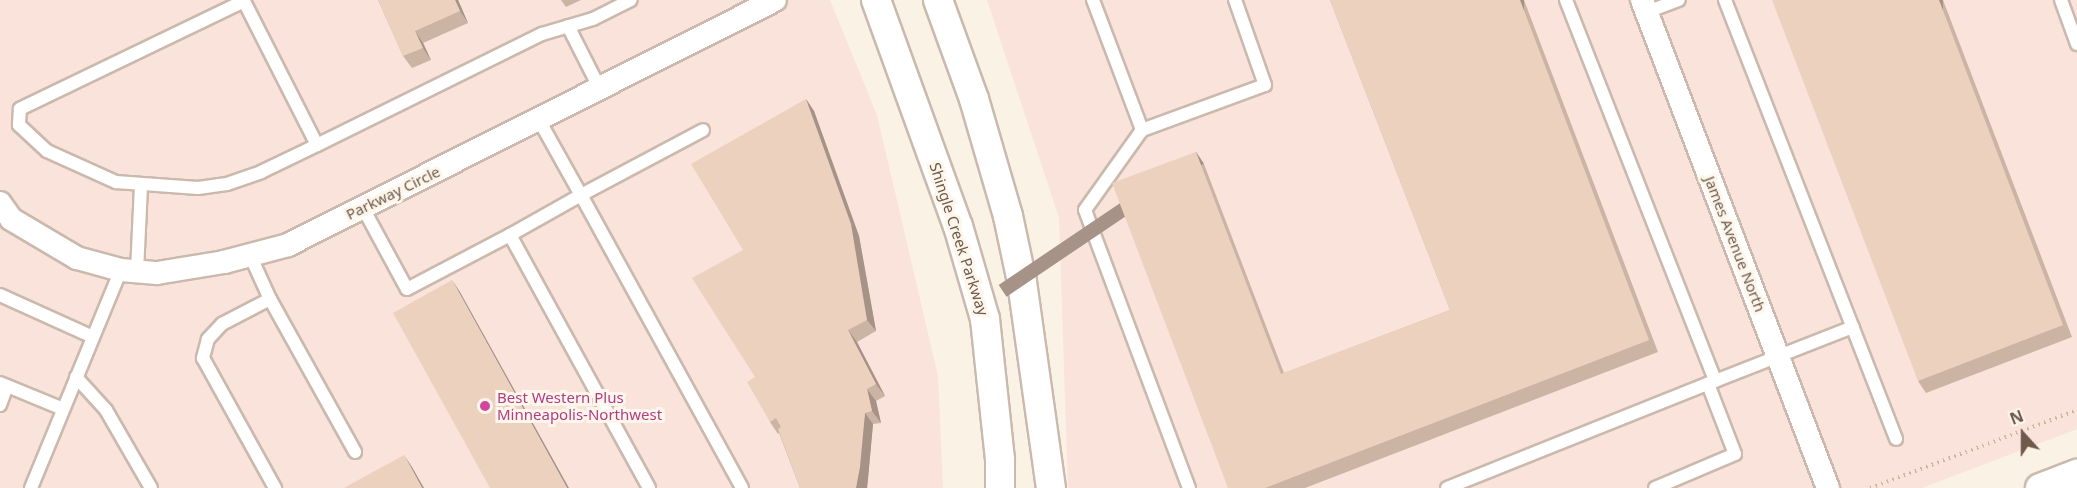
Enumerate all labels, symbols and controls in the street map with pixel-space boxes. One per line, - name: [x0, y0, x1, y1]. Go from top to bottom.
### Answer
- street label: Shingle Creek Parkway: [926, 160, 992, 318]
- street label: Parkway Circle: [343, 163, 443, 223]
- street label: James Avenue North: [1701, 174, 1769, 314]
- place label: Best Western Plus Minneapolis-Northwest: [497, 388, 662, 423]
- marker: Best Western Plus Minneapolis-Northwest: [478, 399, 492, 413]
- north arrow: [1993, 404, 2053, 464]
- text: N: [2007, 405, 2027, 430]

